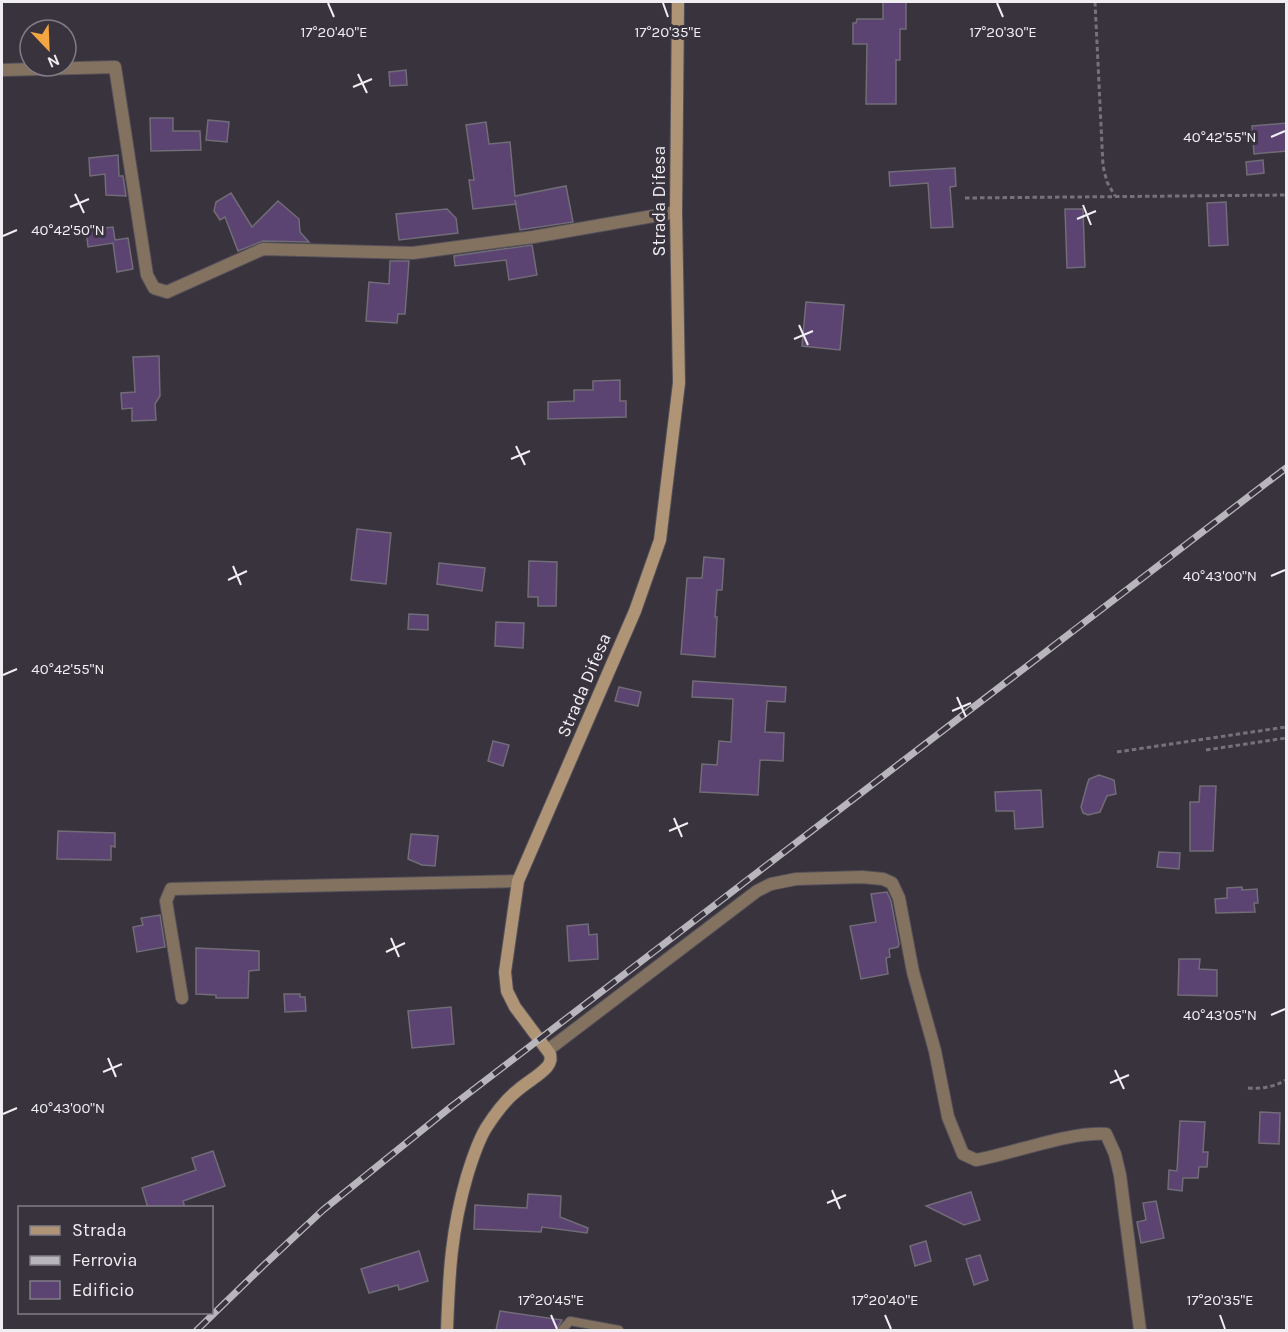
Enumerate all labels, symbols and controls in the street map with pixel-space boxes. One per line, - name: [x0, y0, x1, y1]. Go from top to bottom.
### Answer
- north arrow: [18, 18, 78, 78]
- text: 17°20'40"E: [300, 23, 368, 41]
- text: 17°20'35"E: [634, 23, 702, 41]
- text: 17°20'30"E: [969, 23, 1037, 41]
- text: N: [45, 50, 63, 72]
- text: 40°42'55"N: [1183, 128, 1257, 146]
- street label: Strada Difesa: [648, 146, 670, 256]
- text: 40°42'50"N: [31, 221, 105, 239]
- text: 40°43'00"N: [1183, 567, 1257, 585]
- street label: Strada Difesa: [552, 630, 616, 740]
- text: 40°42'55"N: [31, 660, 105, 678]
- text: 40°43'05"N: [1183, 1006, 1257, 1024]
- text: 40°43'00"N: [31, 1099, 105, 1117]
- legend: [18, 1206, 213, 1314]
- text: Strada: [72, 1219, 127, 1241]
- text: Ferrovia: [72, 1249, 137, 1271]
- text: Edificio: [72, 1279, 134, 1301]
- text: 17°20'45"E: [518, 1291, 584, 1309]
- text: 17°20'40"E: [851, 1291, 919, 1309]
- text: 17°20'35"E: [1186, 1291, 1254, 1309]

